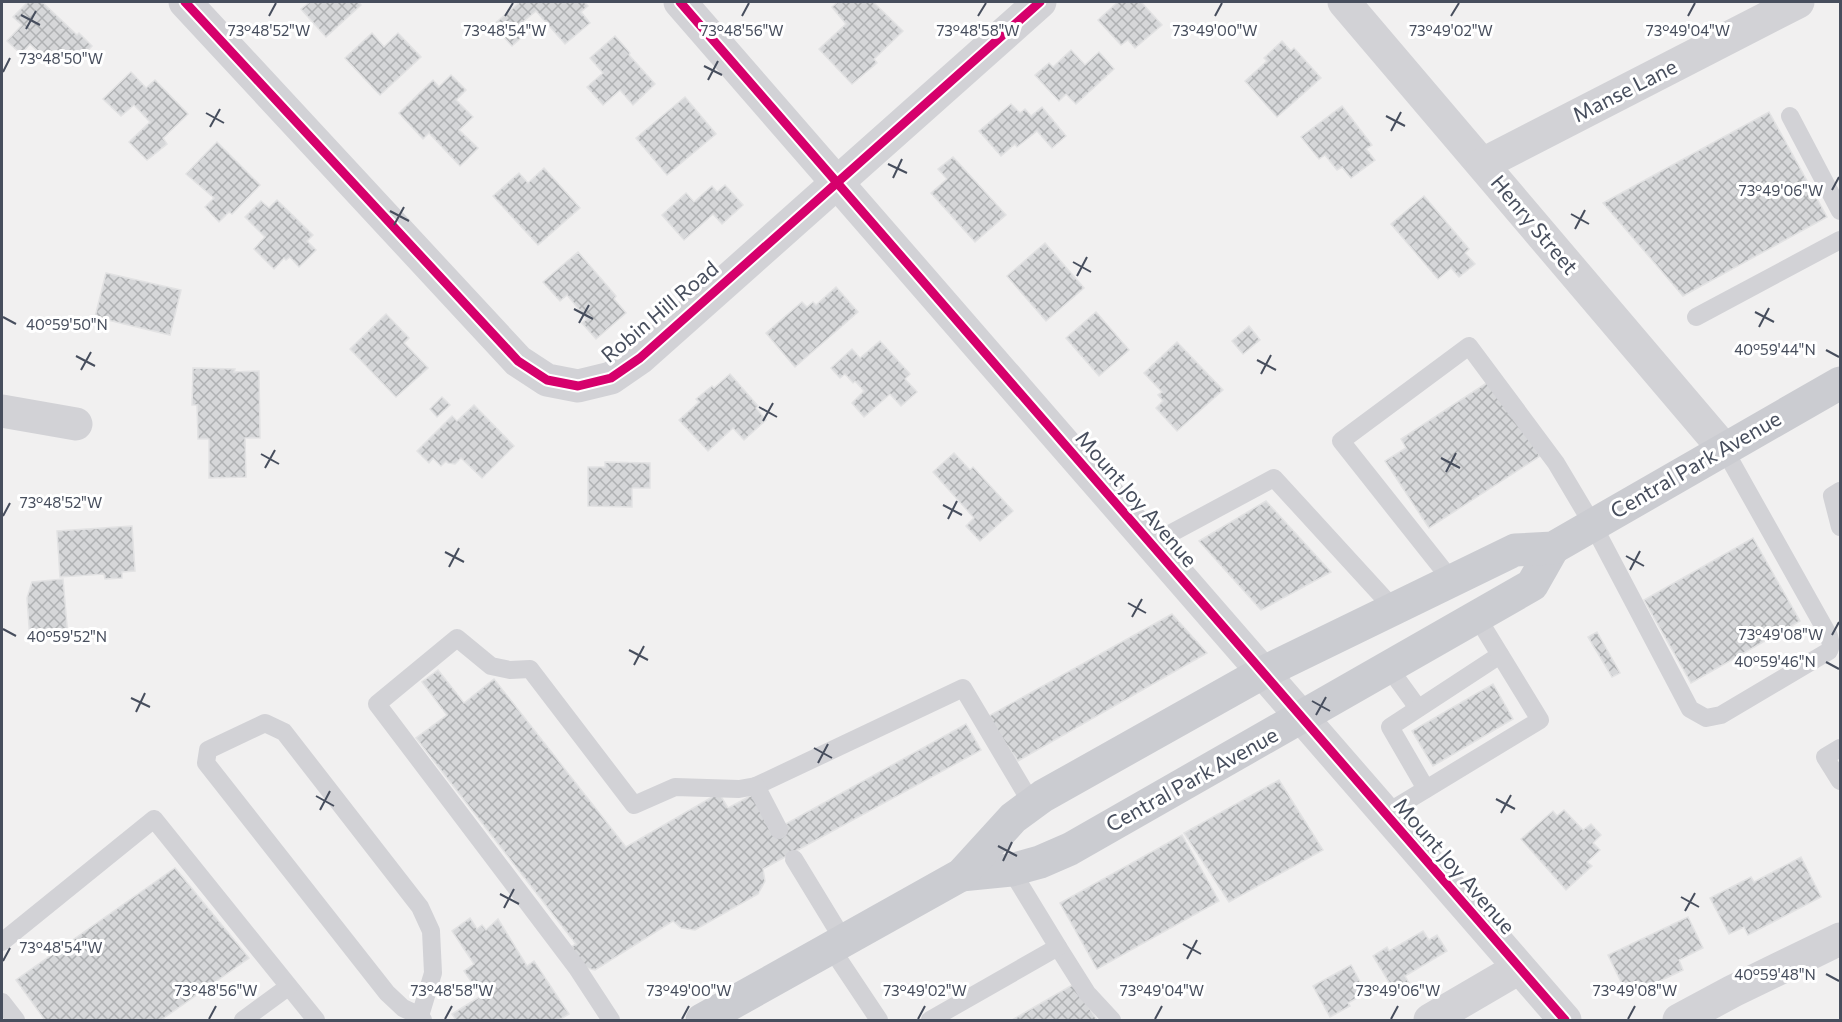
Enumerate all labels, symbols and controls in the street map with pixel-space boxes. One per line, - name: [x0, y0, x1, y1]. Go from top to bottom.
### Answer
- text: 73°48'52"W: [228, 21, 310, 39]
- text: 73°48'54"W: [463, 21, 547, 39]
- text: 73°48'56"W: [700, 21, 784, 39]
- text: 73°48'58"W: [936, 21, 1020, 39]
- text: 73°49'00"W: [1172, 21, 1258, 39]
- text: 73°49'02"W: [1409, 21, 1493, 39]
- text: 73°49'04"W: [1646, 21, 1730, 39]
- text: 73°48'50"W: [19, 49, 103, 67]
- street label: Manse Lane: [1568, 53, 1681, 127]
- street label: Henry Street: [1487, 169, 1584, 279]
- text: 73°49'06"W: [1739, 181, 1823, 199]
- street label: Robin Hill Road: [596, 255, 722, 367]
- text: 40°59'50"N: [26, 315, 108, 333]
- text: 40°59'44"N: [1734, 340, 1816, 358]
- street label: Central Park Avenue: [1606, 405, 1785, 523]
- street label: Mount Joy Avenue: [1071, 425, 1203, 571]
- text: 73°48'52"W: [20, 493, 102, 511]
- text: 73°49'08"W: [1739, 625, 1823, 643]
- text: 40°59'52"N: [27, 627, 107, 645]
- text: 40°59'46"N: [1734, 652, 1816, 670]
- street label: Central Park Avenue: [1101, 721, 1282, 836]
- street label: Mount Joy Avenue: [1389, 792, 1521, 938]
- text: 73°48'54"W: [19, 938, 103, 956]
- text: 40°59'48"N: [1734, 965, 1816, 983]
- text: 73°48'56"W: [174, 981, 258, 999]
- text: 73°48'58"W: [410, 981, 494, 999]
- text: 73°49'00"W: [646, 981, 732, 999]
- text: 73°49'02"W: [883, 981, 967, 999]
- text: 73°49'04"W: [1120, 981, 1204, 999]
- text: 73°49'06"W: [1356, 981, 1440, 999]
- text: 73°49'08"W: [1593, 981, 1677, 999]

